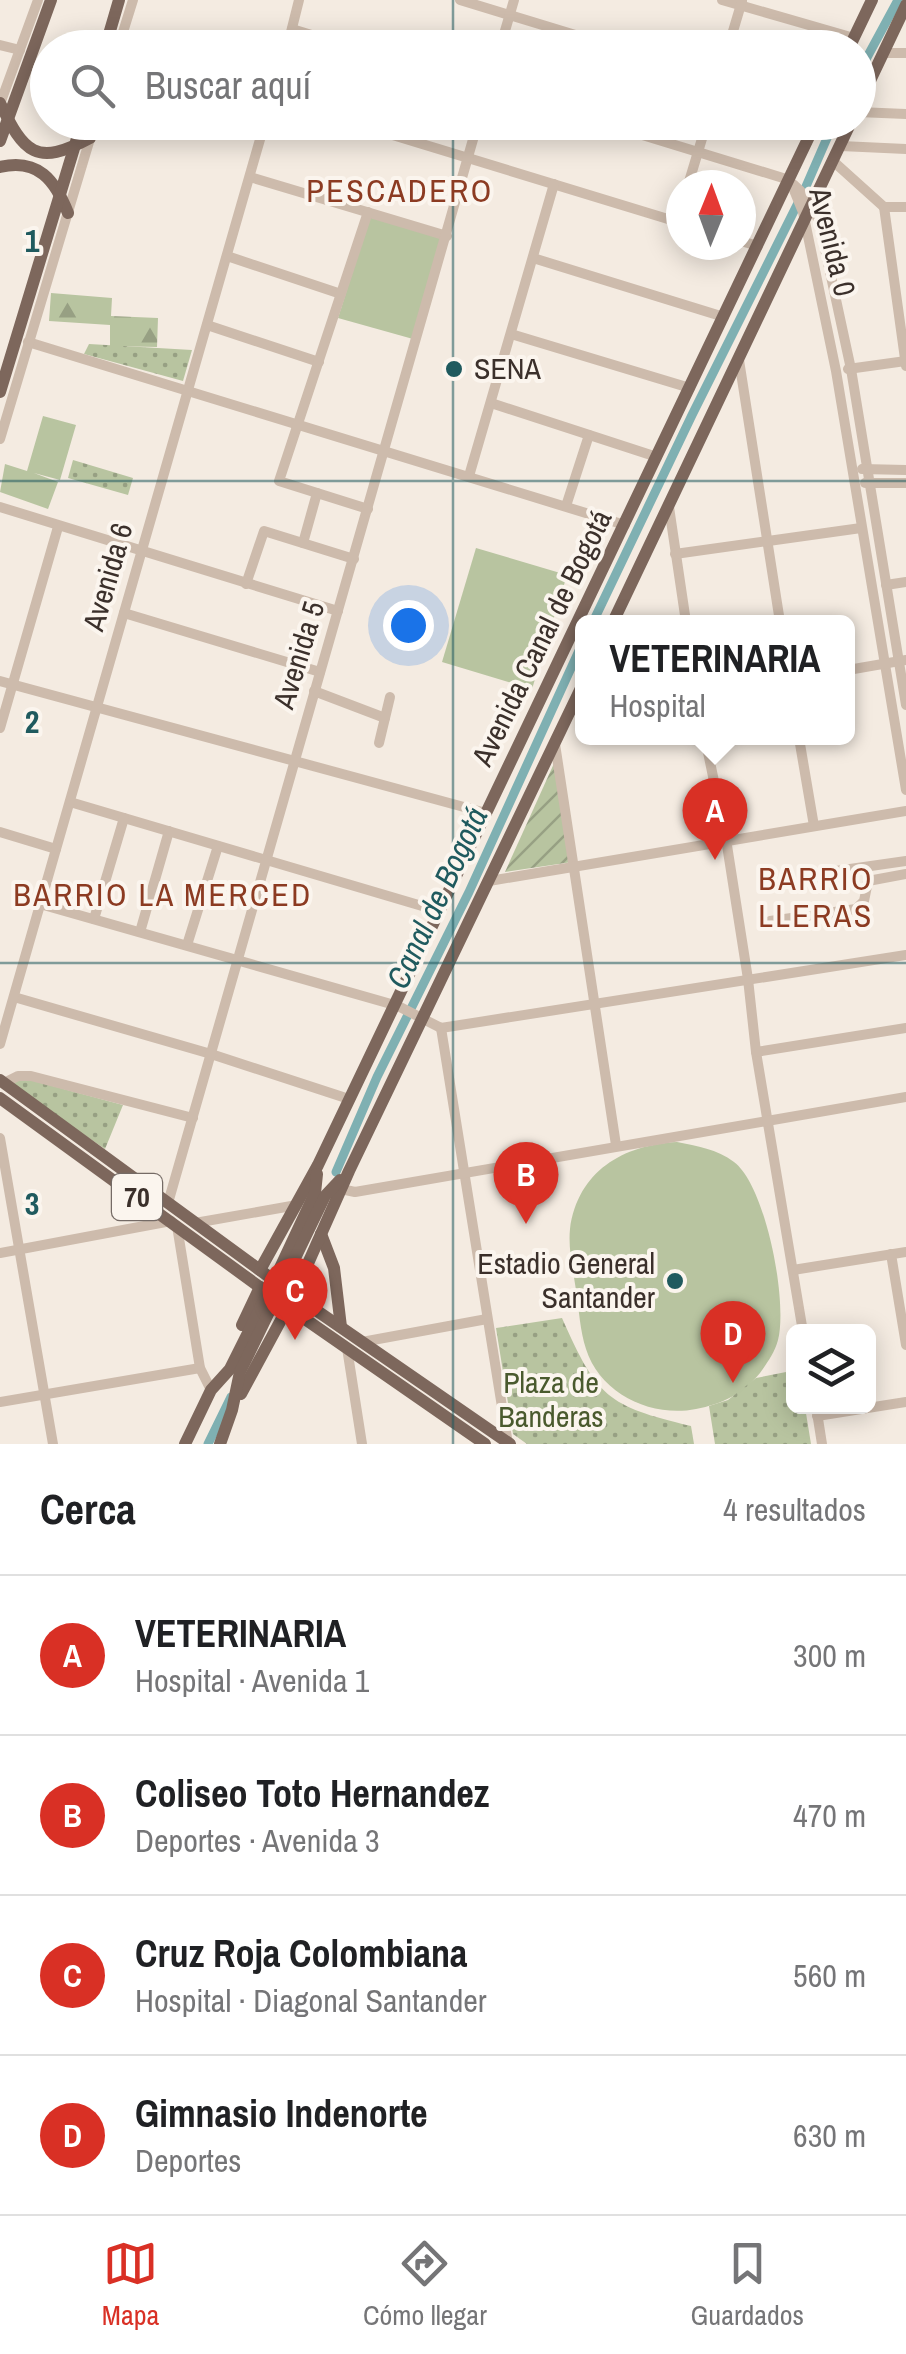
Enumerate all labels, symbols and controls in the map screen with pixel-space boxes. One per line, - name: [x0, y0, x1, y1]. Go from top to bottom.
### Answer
- search box: [30, 30, 876, 140]
- icon: search: [65, 58, 120, 113]
- text: Buscar aquí: [145, 60, 311, 111]
- district label: PESCADERO: [306, 169, 494, 212]
- north arrow: [666, 170, 756, 260]
- street label: Avenida 0: [800, 182, 866, 300]
- text: 1: [25, 219, 40, 262]
- place label: SENA: [474, 348, 542, 388]
- marker: SENA: [443, 358, 465, 380]
- street label: Avenida Canal de Bogotá: [461, 503, 621, 773]
- street label: Avenida 6: [72, 518, 141, 636]
- street label: Avenida 5: [262, 596, 333, 714]
- your location: [383, 600, 434, 651]
- popup: [575, 615, 855, 745]
- text: VETERINARIA: [609, 633, 821, 684]
- text: Hospital: [609, 684, 706, 727]
- text: 2: [25, 700, 39, 743]
- pin: A: [682, 778, 748, 860]
- water label: Canal de Bogotá: [376, 800, 497, 995]
- district label: BARRIO LLERAS: [758, 857, 874, 937]
- district label: BARRIO LA MERCED: [13, 873, 313, 916]
- pin: B: [494, 1142, 558, 1224]
- road number: 70: [112, 1174, 162, 1220]
- text: 3: [25, 1182, 39, 1225]
- place label: Estadio General Santander: [477, 1243, 656, 1317]
- pin: C: [262, 1258, 328, 1340]
- marker: Estadio General Santander: [664, 1270, 686, 1292]
- pin: D: [700, 1300, 766, 1383]
- map controls: [786, 1324, 876, 1414]
- button: layers: [786, 1324, 876, 1414]
- park label: Plaza de Banderas: [498, 1362, 604, 1436]
- text: Cerca: [40, 1481, 136, 1537]
- text: 4 resultados: [723, 1488, 866, 1531]
- text: VETERINARIA: [135, 1608, 346, 1659]
- text: A: [63, 1634, 82, 1677]
- text: 300 m: [793, 1634, 866, 1677]
- text: Hospital · Avenida 1: [135, 1659, 369, 1702]
- text: Coliseo Toto Hernandez: [135, 1768, 489, 1819]
- text: B: [63, 1794, 82, 1837]
- text: 470 m: [793, 1794, 866, 1837]
- text: Deportes · Avenida 3: [135, 1819, 380, 1862]
- text: Cruz Roja Colombiana: [135, 1928, 467, 1979]
- text: C: [63, 1954, 82, 1997]
- text: 560 m: [793, 1954, 866, 1997]
- text: Hospital · Diagonal Santander: [135, 1979, 487, 2022]
- text: Gimnasio Indenorte: [135, 2088, 428, 2139]
- text: D: [63, 2114, 82, 2157]
- text: 630 m: [793, 2114, 866, 2157]
- text: Deportes: [135, 2139, 241, 2182]
- tab: Mapa: [102, 2236, 159, 2334]
- tab: Cómo llegar: [363, 2236, 487, 2334]
- tab: Guardados: [691, 2236, 804, 2334]

